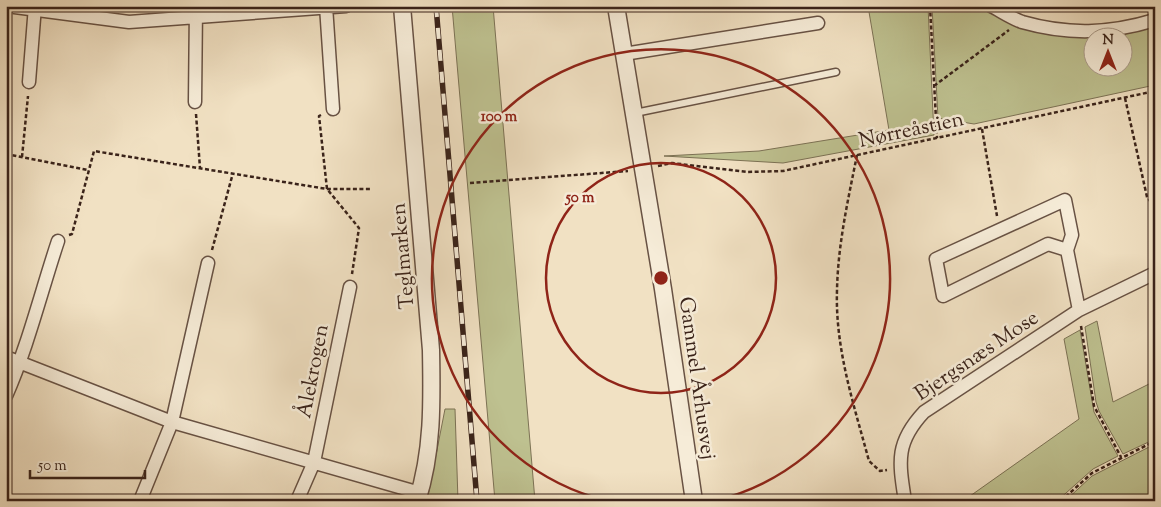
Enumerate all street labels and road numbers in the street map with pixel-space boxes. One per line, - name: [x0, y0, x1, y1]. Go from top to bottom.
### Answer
- street label: Nørreåstien: [856, 105, 967, 157]
- street label: Teglmarken: [384, 201, 424, 310]
- street label: Gammel Århusvej: [670, 295, 722, 462]
- street label: Bjergsnæs Mose: [909, 304, 1045, 409]
- street label: Ålekrogen: [290, 322, 338, 421]

